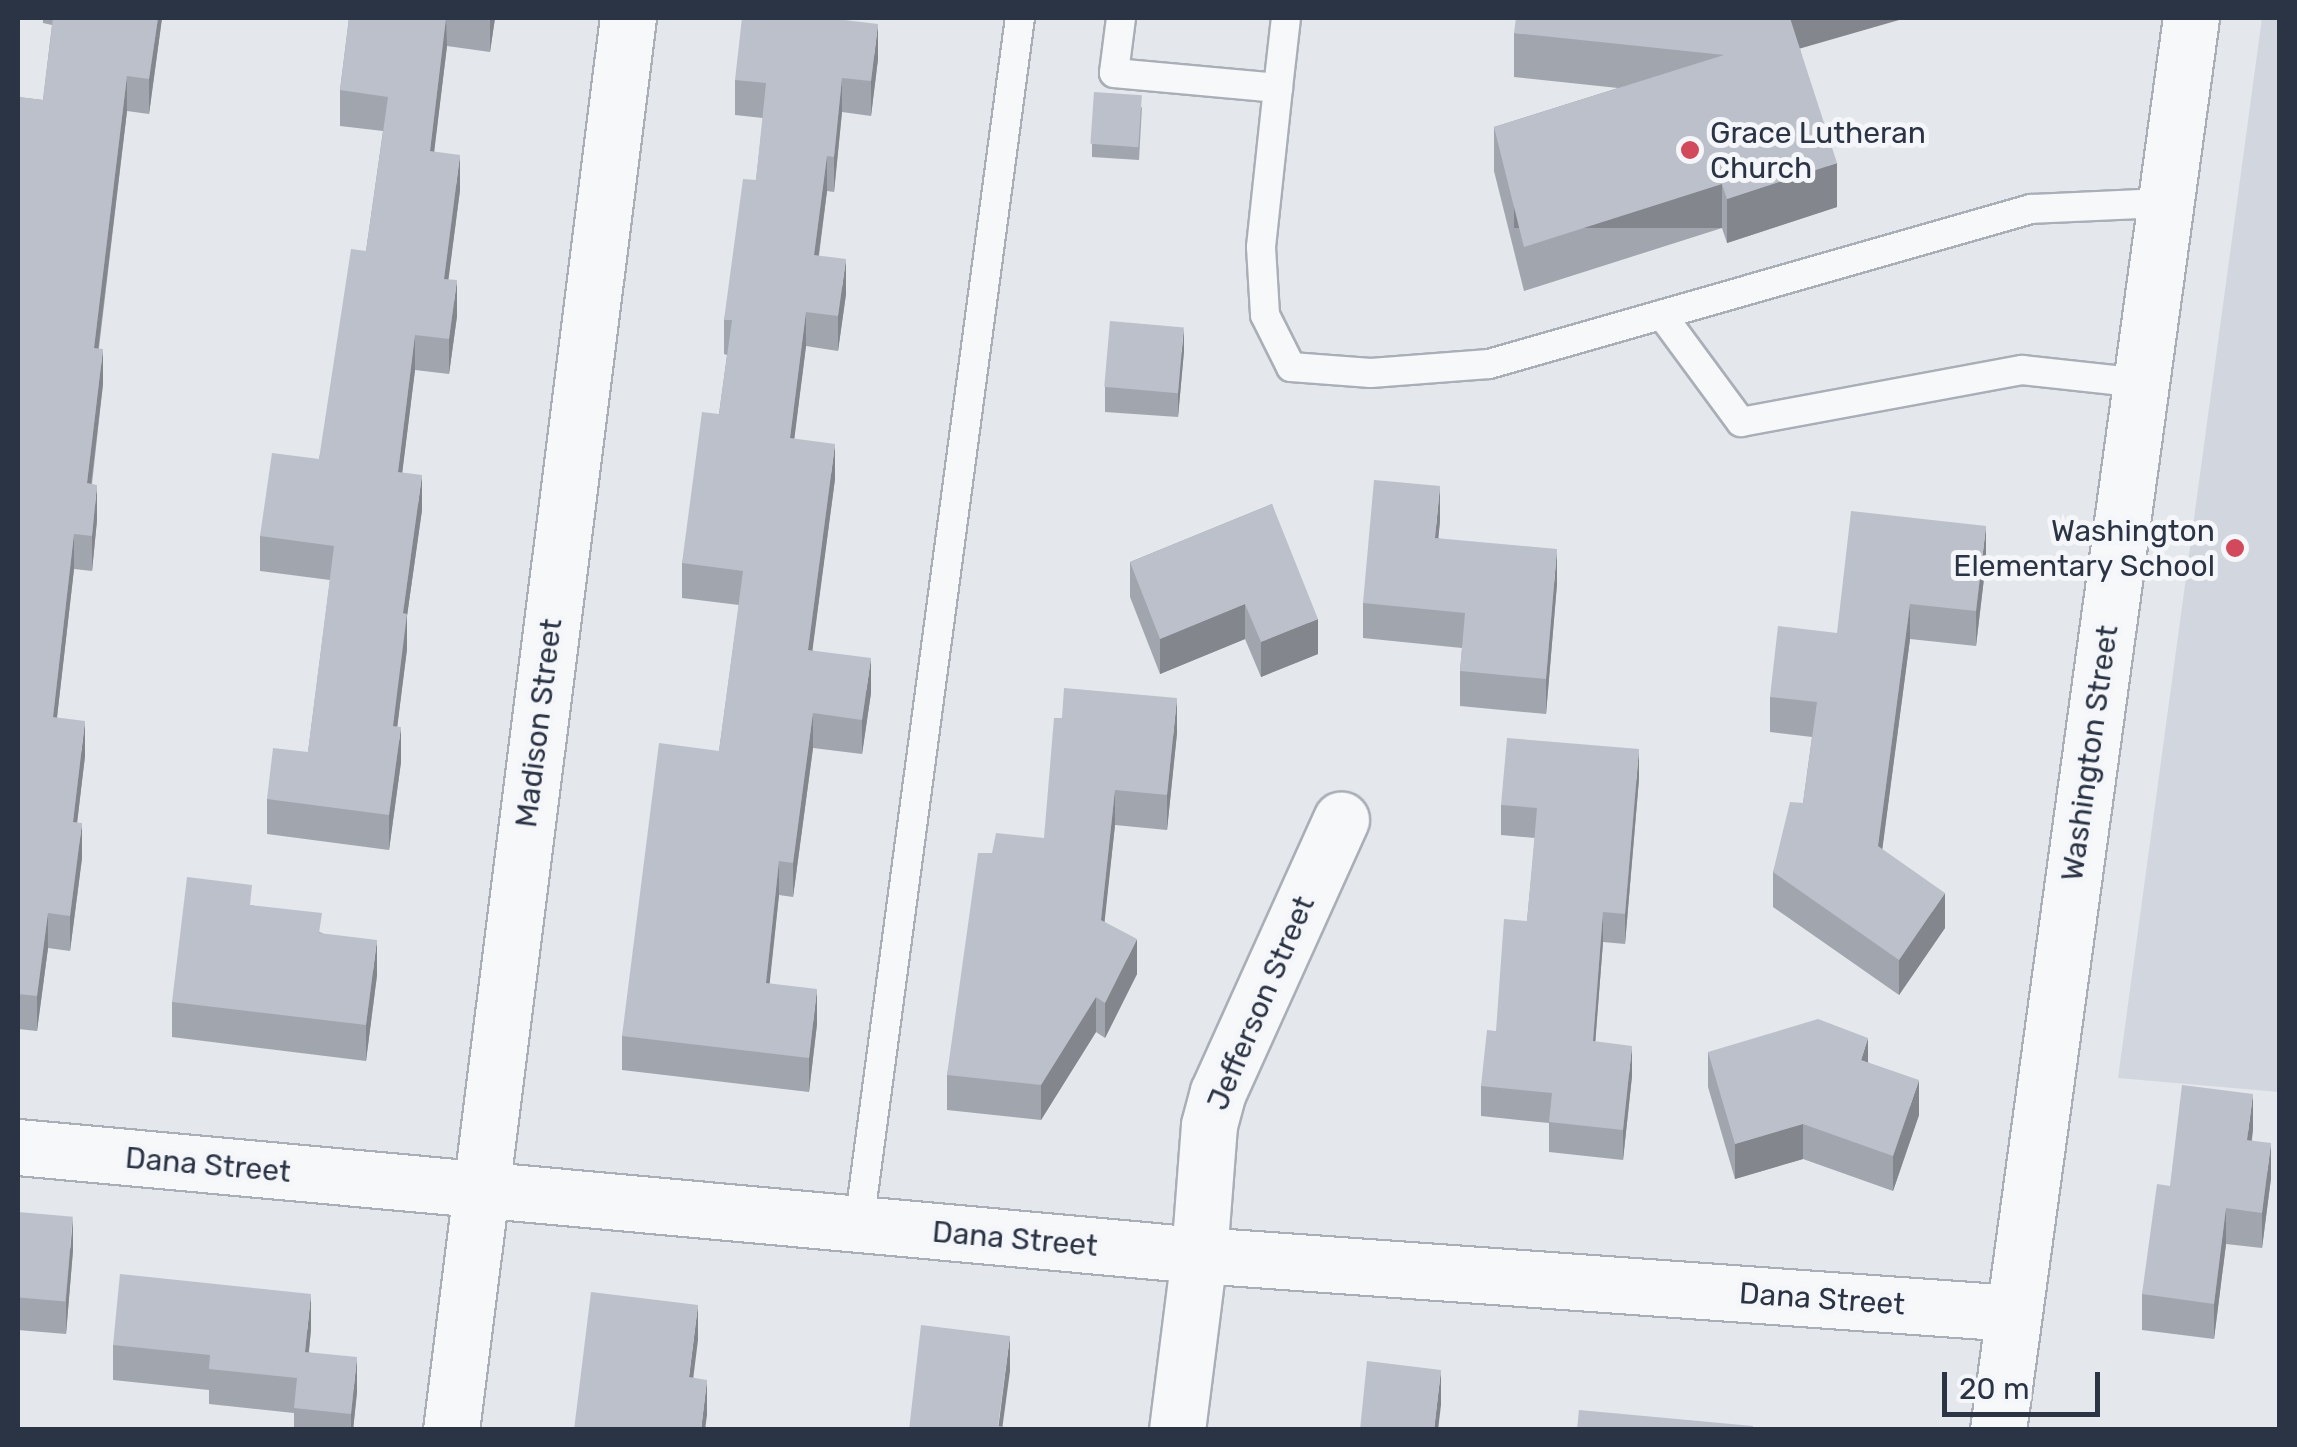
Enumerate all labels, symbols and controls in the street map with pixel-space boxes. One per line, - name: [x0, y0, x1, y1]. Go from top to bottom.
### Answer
- place label: Grace Lutheran Church: [1710, 115, 1926, 186]
- marker: Grace Lutheran Church: [1679, 139, 1701, 161]
- place label: Washington Elementary School: [1952, 513, 2215, 584]
- marker: Washington Elementary School: [2224, 537, 2246, 559]
- street label: Madison Street: [508, 616, 570, 830]
- street label: Washington Street: [2054, 623, 2126, 883]
- street label: Jefferson Street: [1200, 891, 1322, 1115]
- street label: Dana Street: [124, 1140, 292, 1190]
- street label: Dana Street: [931, 1214, 1099, 1264]
- street label: Dana Street: [1738, 1275, 1906, 1323]
- scale bar: [1947, 1352, 2104, 1414]
- text: 20 m: [1959, 1371, 2030, 1407]

